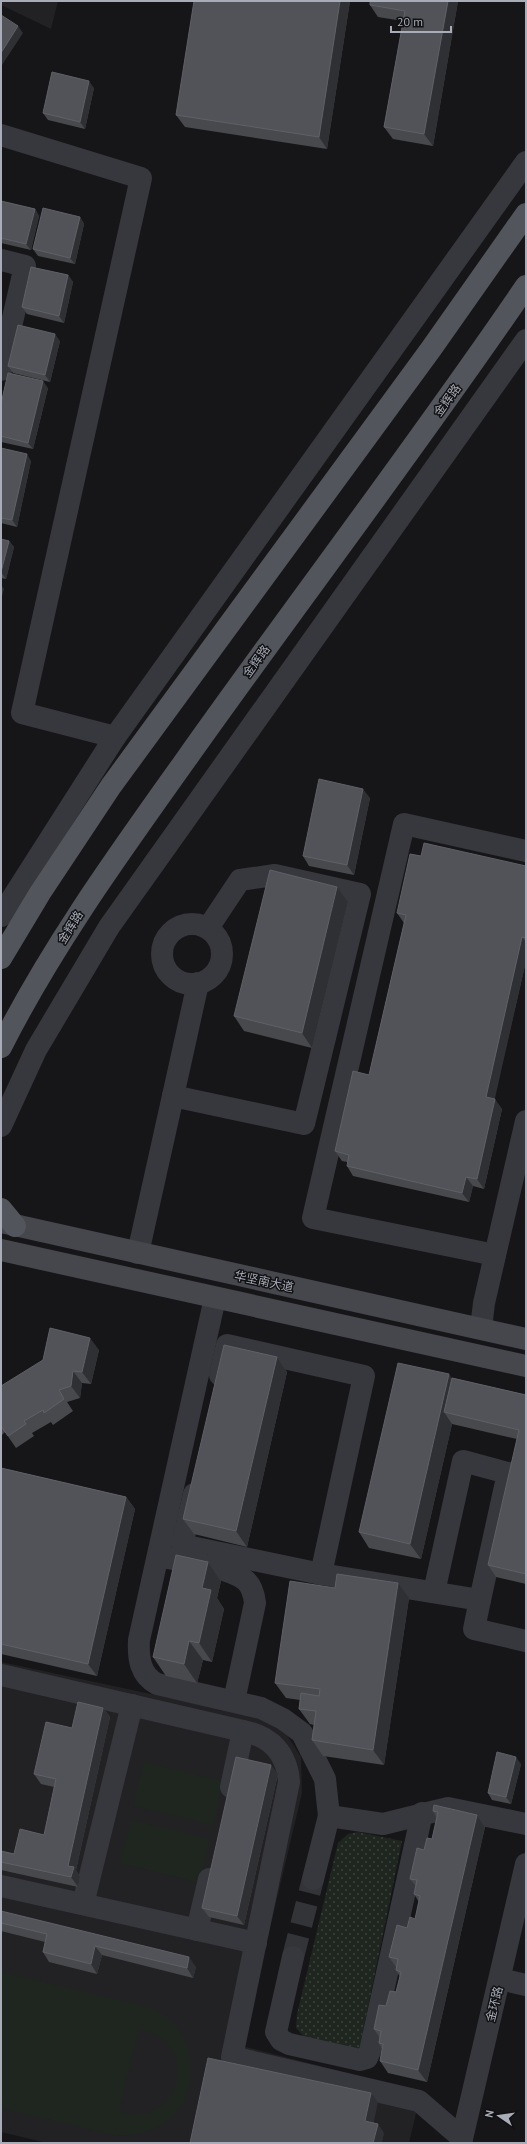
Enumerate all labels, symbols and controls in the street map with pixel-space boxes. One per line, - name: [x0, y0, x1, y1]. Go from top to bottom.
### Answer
- scale bar: [391, 8, 451, 34]
- text: 20 m: [397, 14, 423, 29]
- street label: 金辉路: [430, 381, 464, 419]
- street label: 金辉路: [239, 642, 273, 680]
- street label: 金辉路: [54, 908, 86, 946]
- street label: 华坚南大道: [233, 1267, 295, 1295]
- street label: 金环路: [482, 1985, 506, 2023]
- north arrow: [479, 2096, 519, 2136]
- text: N: [482, 2109, 497, 2119]

